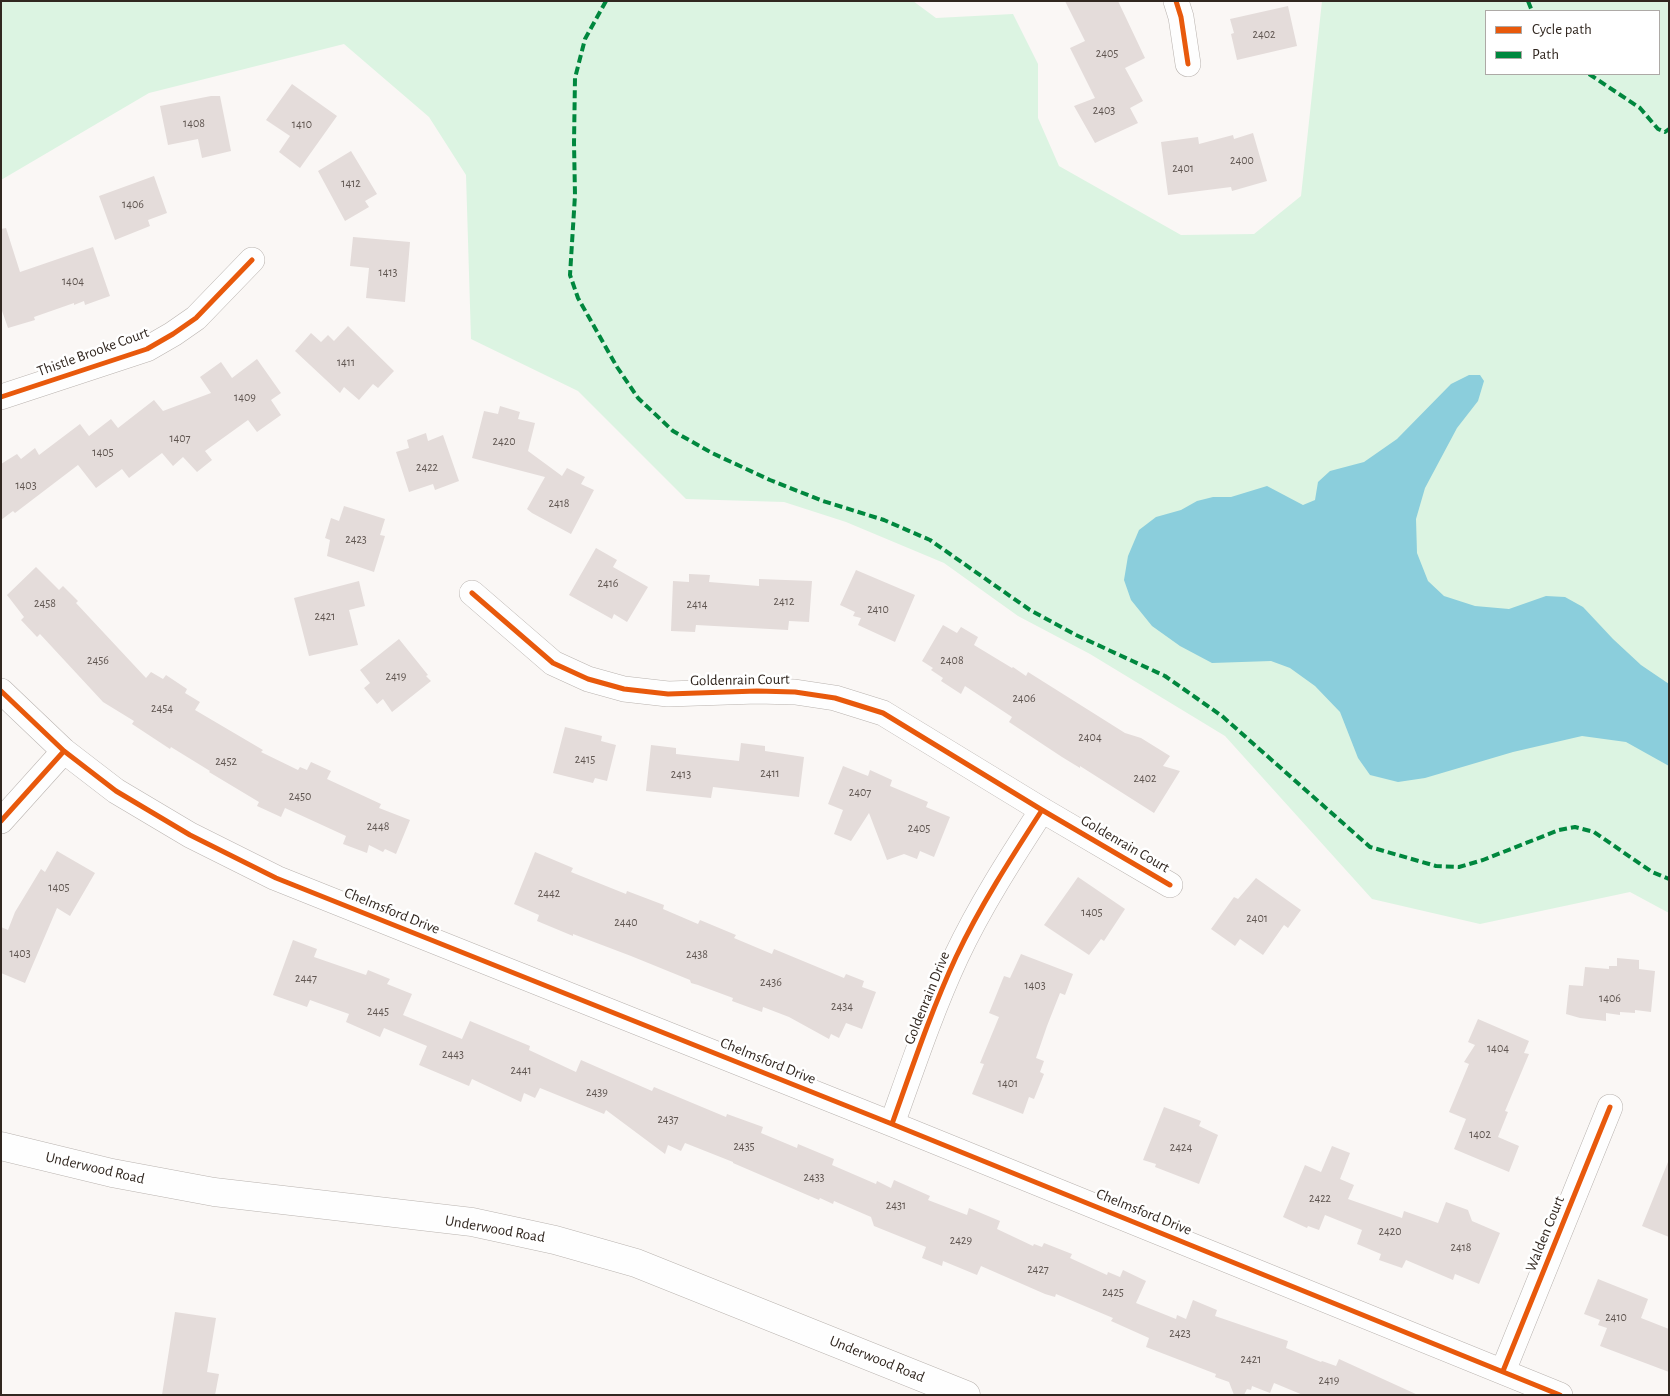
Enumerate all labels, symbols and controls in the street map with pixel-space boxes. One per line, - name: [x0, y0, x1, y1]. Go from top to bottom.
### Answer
- legend: [1485, 10, 1660, 75]
- text: Cycle path: [1532, 22, 1592, 37]
- house number: 2402: [1252, 27, 1276, 41]
- house number: 2405: [1096, 46, 1118, 60]
- text: Path: [1532, 47, 1559, 62]
- house number: 2403: [1093, 103, 1115, 117]
- house number: 1408: [183, 116, 205, 130]
- house number: 1410: [292, 117, 312, 131]
- house number: 2400: [1230, 153, 1254, 167]
- house number: 2401: [1172, 161, 1194, 175]
- house number: 1412: [341, 176, 361, 190]
- house number: 1406: [122, 197, 144, 211]
- house number: 1413: [379, 265, 397, 279]
- house number: 1404: [62, 274, 84, 288]
- street label: Thistle Brooke Court: [35, 323, 151, 381]
- house number: 1411: [337, 355, 355, 369]
- house number: 1409: [234, 390, 256, 404]
- house number: 1407: [169, 431, 191, 445]
- house number: 2420: [492, 434, 516, 448]
- house number: 1405: [92, 445, 114, 459]
- house number: 2422: [416, 460, 438, 474]
- house number: 1403: [15, 478, 37, 492]
- house number: 2418: [548, 496, 570, 510]
- house number: 2423: [345, 532, 367, 546]
- house number: 2416: [598, 576, 618, 590]
- house number: 2412: [774, 594, 794, 608]
- house number: 2458: [34, 596, 56, 610]
- house number: 2414: [686, 597, 708, 611]
- house number: 2410: [867, 602, 889, 616]
- house number: 2421: [315, 609, 335, 623]
- house number: 2456: [87, 653, 109, 667]
- house number: 2408: [940, 653, 964, 667]
- house number: 2419: [386, 669, 406, 683]
- street label: Goldenrain Court: [690, 670, 790, 690]
- house number: 2406: [1012, 691, 1036, 705]
- house number: 2454: [151, 701, 173, 715]
- house number: 2404: [1078, 730, 1102, 744]
- house number: 2415: [575, 752, 595, 766]
- house number: 2452: [215, 754, 237, 768]
- house number: 2411: [760, 766, 780, 780]
- house number: 2413: [671, 767, 691, 781]
- house number: 2402: [1133, 771, 1157, 785]
- house number: 2407: [849, 785, 871, 799]
- house number: 2450: [289, 789, 311, 803]
- street label: Goldenrain Court: [1077, 811, 1173, 877]
- house number: 2448: [367, 819, 389, 833]
- house number: 2405: [908, 821, 930, 835]
- house number: 1405: [48, 880, 70, 894]
- street label: Chelmsford Drive: [342, 884, 442, 938]
- house number: 2442: [538, 886, 560, 900]
- house number: 1405: [1081, 905, 1103, 919]
- house number: 2401: [1246, 911, 1268, 925]
- house number: 2440: [614, 915, 638, 929]
- house number: 1403: [9, 946, 31, 960]
- house number: 2438: [686, 947, 708, 961]
- street label: Goldenrain Drive: [900, 949, 954, 1047]
- house number: 2447: [295, 971, 317, 985]
- house number: 2436: [760, 975, 782, 989]
- house number: 1403: [1024, 978, 1046, 992]
- house number: 1406: [1599, 991, 1621, 1005]
- house number: 2434: [831, 999, 853, 1013]
- house number: 2445: [367, 1004, 389, 1018]
- street label: Chelmsford Drive: [718, 1034, 818, 1088]
- house number: 1404: [1487, 1041, 1509, 1055]
- house number: 2443: [442, 1047, 464, 1061]
- house number: 2441: [510, 1063, 532, 1077]
- house number: 1401: [998, 1076, 1018, 1090]
- house number: 2439: [586, 1085, 608, 1099]
- house number: 2437: [657, 1112, 679, 1126]
- house number: 1402: [1469, 1127, 1491, 1141]
- house number: 2435: [733, 1139, 755, 1153]
- house number: 2424: [1170, 1140, 1192, 1154]
- street label: Underwood Road: [44, 1148, 146, 1188]
- house number: 2433: [803, 1170, 825, 1184]
- street label: Chelmsford Drive: [1094, 1185, 1194, 1239]
- house number: 2422: [1309, 1191, 1331, 1205]
- street label: Walden Court: [1522, 1193, 1568, 1275]
- house number: 2431: [886, 1198, 906, 1212]
- street label: Underwood Road: [444, 1211, 546, 1247]
- house number: 2420: [1378, 1224, 1402, 1238]
- house number: 2429: [950, 1233, 972, 1247]
- house number: 2418: [1450, 1240, 1472, 1254]
- house number: 2427: [1027, 1262, 1049, 1276]
- house number: 2425: [1102, 1285, 1124, 1299]
- house number: 2410: [1605, 1310, 1627, 1324]
- house number: 2423: [1169, 1326, 1191, 1340]
- street label: Underwood Road: [827, 1332, 927, 1386]
- house number: 2421: [1241, 1352, 1261, 1366]
- house number: 2419: [1319, 1373, 1339, 1387]

